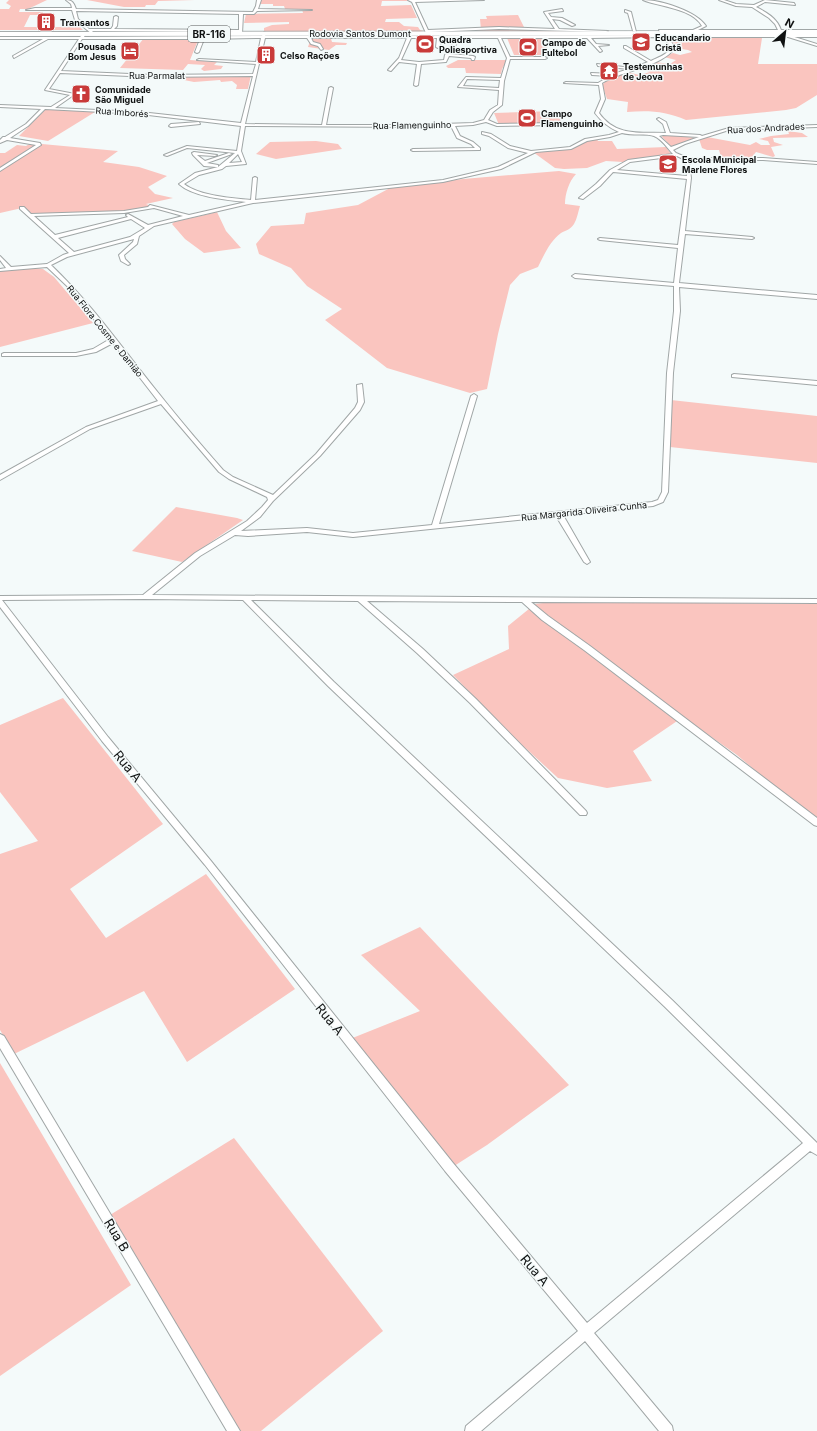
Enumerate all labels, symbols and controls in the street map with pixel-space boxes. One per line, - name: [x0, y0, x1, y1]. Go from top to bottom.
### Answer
- building icon: Transantos: [35, 11, 57, 33]
- north arrow: [765, 12, 805, 52]
- text: N: [783, 15, 797, 31]
- place label: Transantos: [60, 17, 110, 28]
- road number: BR-116: [188, 26, 230, 42]
- street label: Rodovia Santos Dumont: [309, 28, 411, 39]
- school or university icon: Educandario Cristã: [630, 31, 652, 53]
- place label: Educandario Cristã: [655, 32, 711, 53]
- sports icon: Quadra Poliesportiva: [414, 33, 436, 55]
- place label: Quadra Poliesportiva: [439, 34, 497, 55]
- sports icon: Campo de Fultebol: [517, 36, 539, 58]
- place label: Campo de Fultebol: [542, 37, 587, 58]
- hotel icon: Pousada Bom Jesus: [119, 40, 141, 62]
- place label: Pousada Bom Jesus: [68, 41, 116, 62]
- building icon: Celso Rações: [255, 44, 277, 66]
- place label: Celso Rações: [280, 50, 339, 61]
- temple icon: Testemunhas de Jeova: [598, 60, 620, 82]
- place label: Testemunhas de Jeova: [623, 61, 683, 82]
- street label: Rua Parmalat: [129, 70, 185, 81]
- church icon: Comunidade São Miguel: [70, 83, 92, 105]
- place label: Comunidade São Miguel: [95, 84, 152, 105]
- street label: Rua Imborés: [95, 105, 149, 119]
- sports icon: Campo Flamenguinho: [516, 107, 538, 129]
- place label: Campo Flamenguinho: [541, 108, 604, 129]
- street label: Rua Flamenguinho: [373, 119, 451, 131]
- street label: Rua dos Andrades: [727, 120, 805, 136]
- school or university icon: Escola Municipal Marlene Flores: [657, 153, 679, 175]
- place label: Escola Municipal Marlene Flores: [682, 154, 756, 175]
- street label: Rua Flora Cosme e Damião: [65, 283, 145, 379]
- street label: Rua Margarida Oliveira Cunha: [520, 499, 648, 523]
- street label: Rua A: [110, 747, 146, 785]
- street label: Rua A: [312, 1000, 348, 1038]
- street label: Rua B: [101, 1216, 133, 1254]
- street label: Rua A: [517, 1251, 553, 1289]

